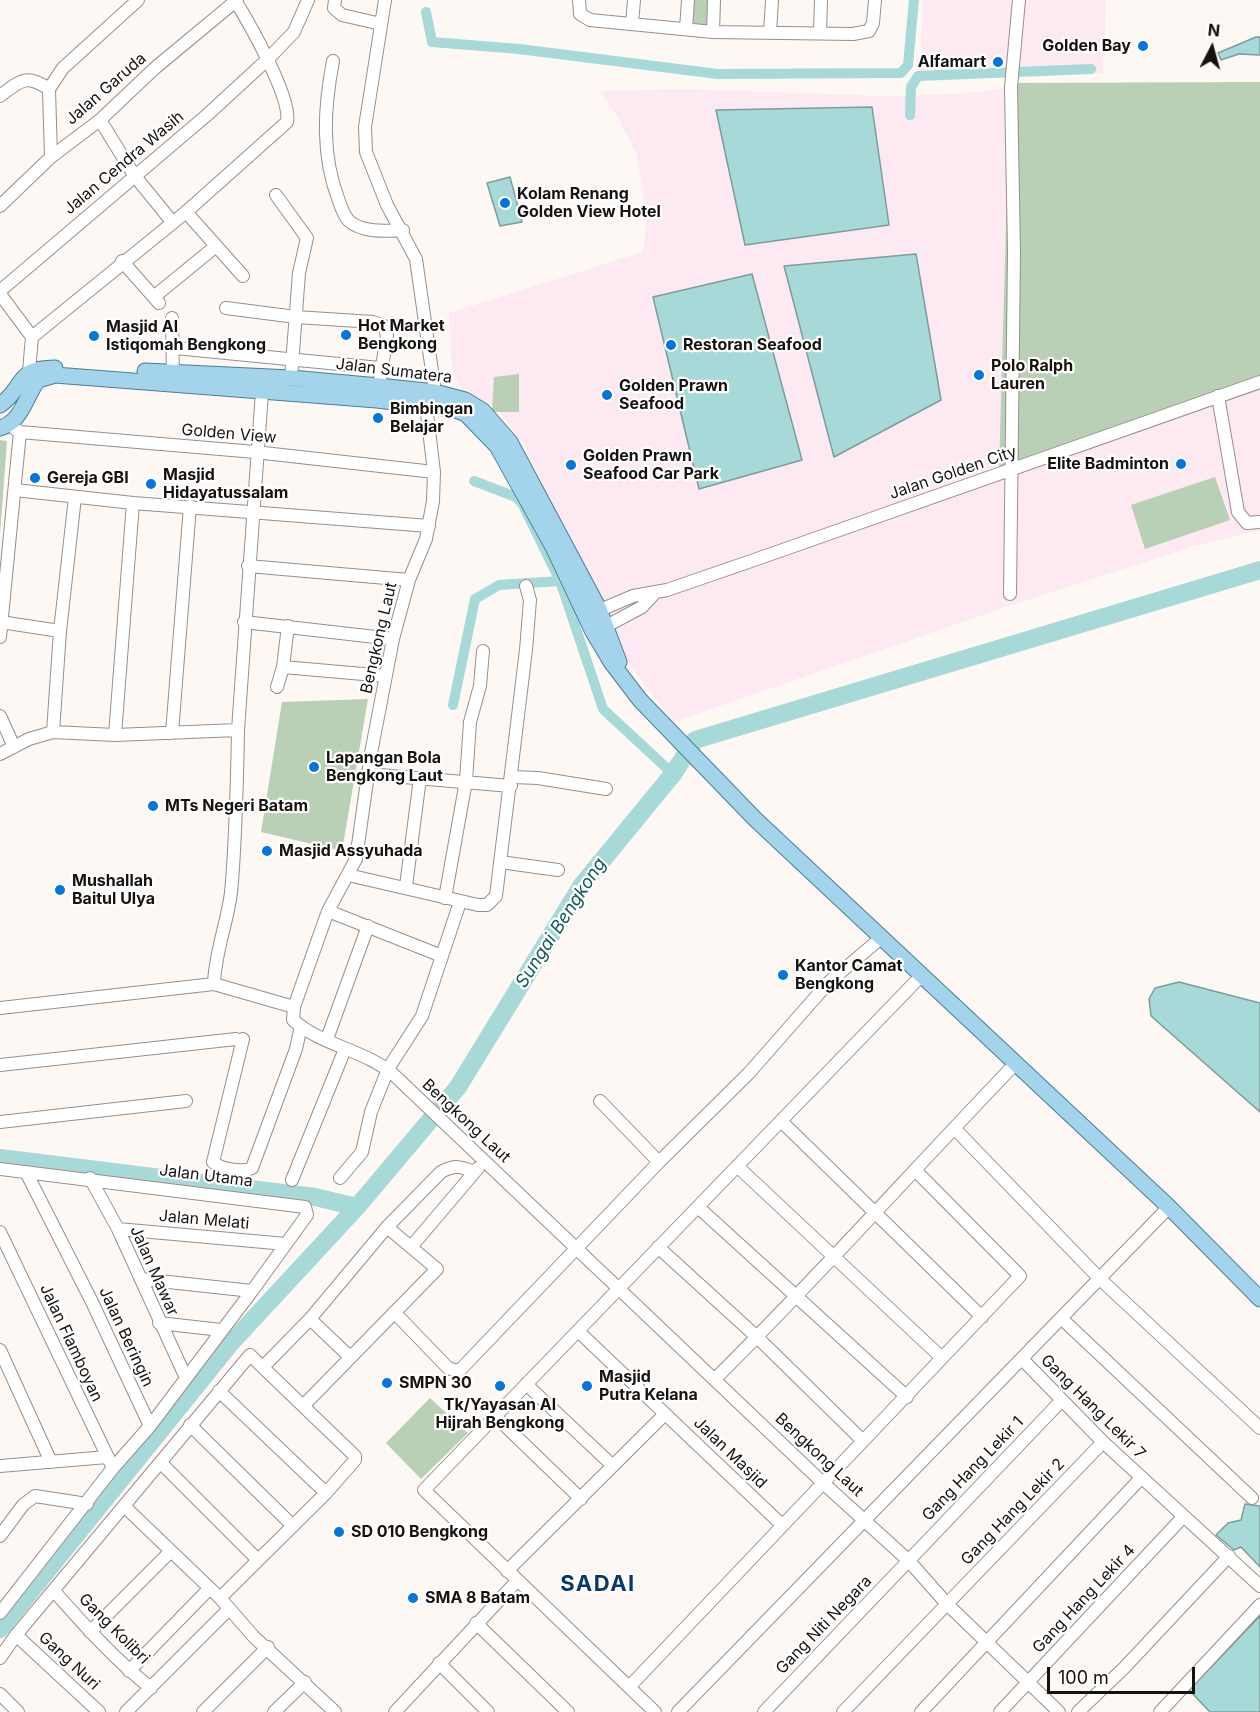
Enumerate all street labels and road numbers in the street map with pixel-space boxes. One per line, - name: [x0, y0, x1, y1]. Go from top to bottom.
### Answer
- street label: Jalan Garuda: [62, 49, 150, 129]
- street label: Jalan Cendra Wasih: [60, 107, 188, 219]
- street label: Jalan Sumatera: [335, 354, 453, 388]
- street label: Golden View: [181, 420, 277, 448]
- street label: Jalan Golden City: [887, 442, 1019, 504]
- street label: Bengkong Laut: [357, 581, 401, 695]
- street label: Bengkong Laut: [418, 1075, 514, 1167]
- street label: Jalan Utama: [158, 1161, 254, 1191]
- street label: Jalan Melati: [158, 1206, 250, 1234]
- street label: Jalan Mawar: [126, 1223, 182, 1319]
- street label: Jalan Flamboyan: [35, 1281, 107, 1405]
- street label: Jalan Beringin: [95, 1284, 157, 1390]
- street label: Gang Hang Lekir 7: [1037, 1351, 1149, 1463]
- street label: Bengkong Laut: [771, 1409, 867, 1501]
- street label: Jalan Masjid: [689, 1413, 771, 1493]
- street label: Gang Hang Lekir 1: [918, 1413, 1028, 1525]
- street label: Gang Hang Lekir 2: [957, 1455, 1069, 1569]
- street label: Gang Hang Lekir 4: [1029, 1541, 1139, 1657]
- street label: Gang Niti Negara: [772, 1572, 876, 1678]
- street label: Gang Kolibri: [75, 1590, 153, 1668]
- street label: Gang Nuri: [35, 1628, 103, 1694]

